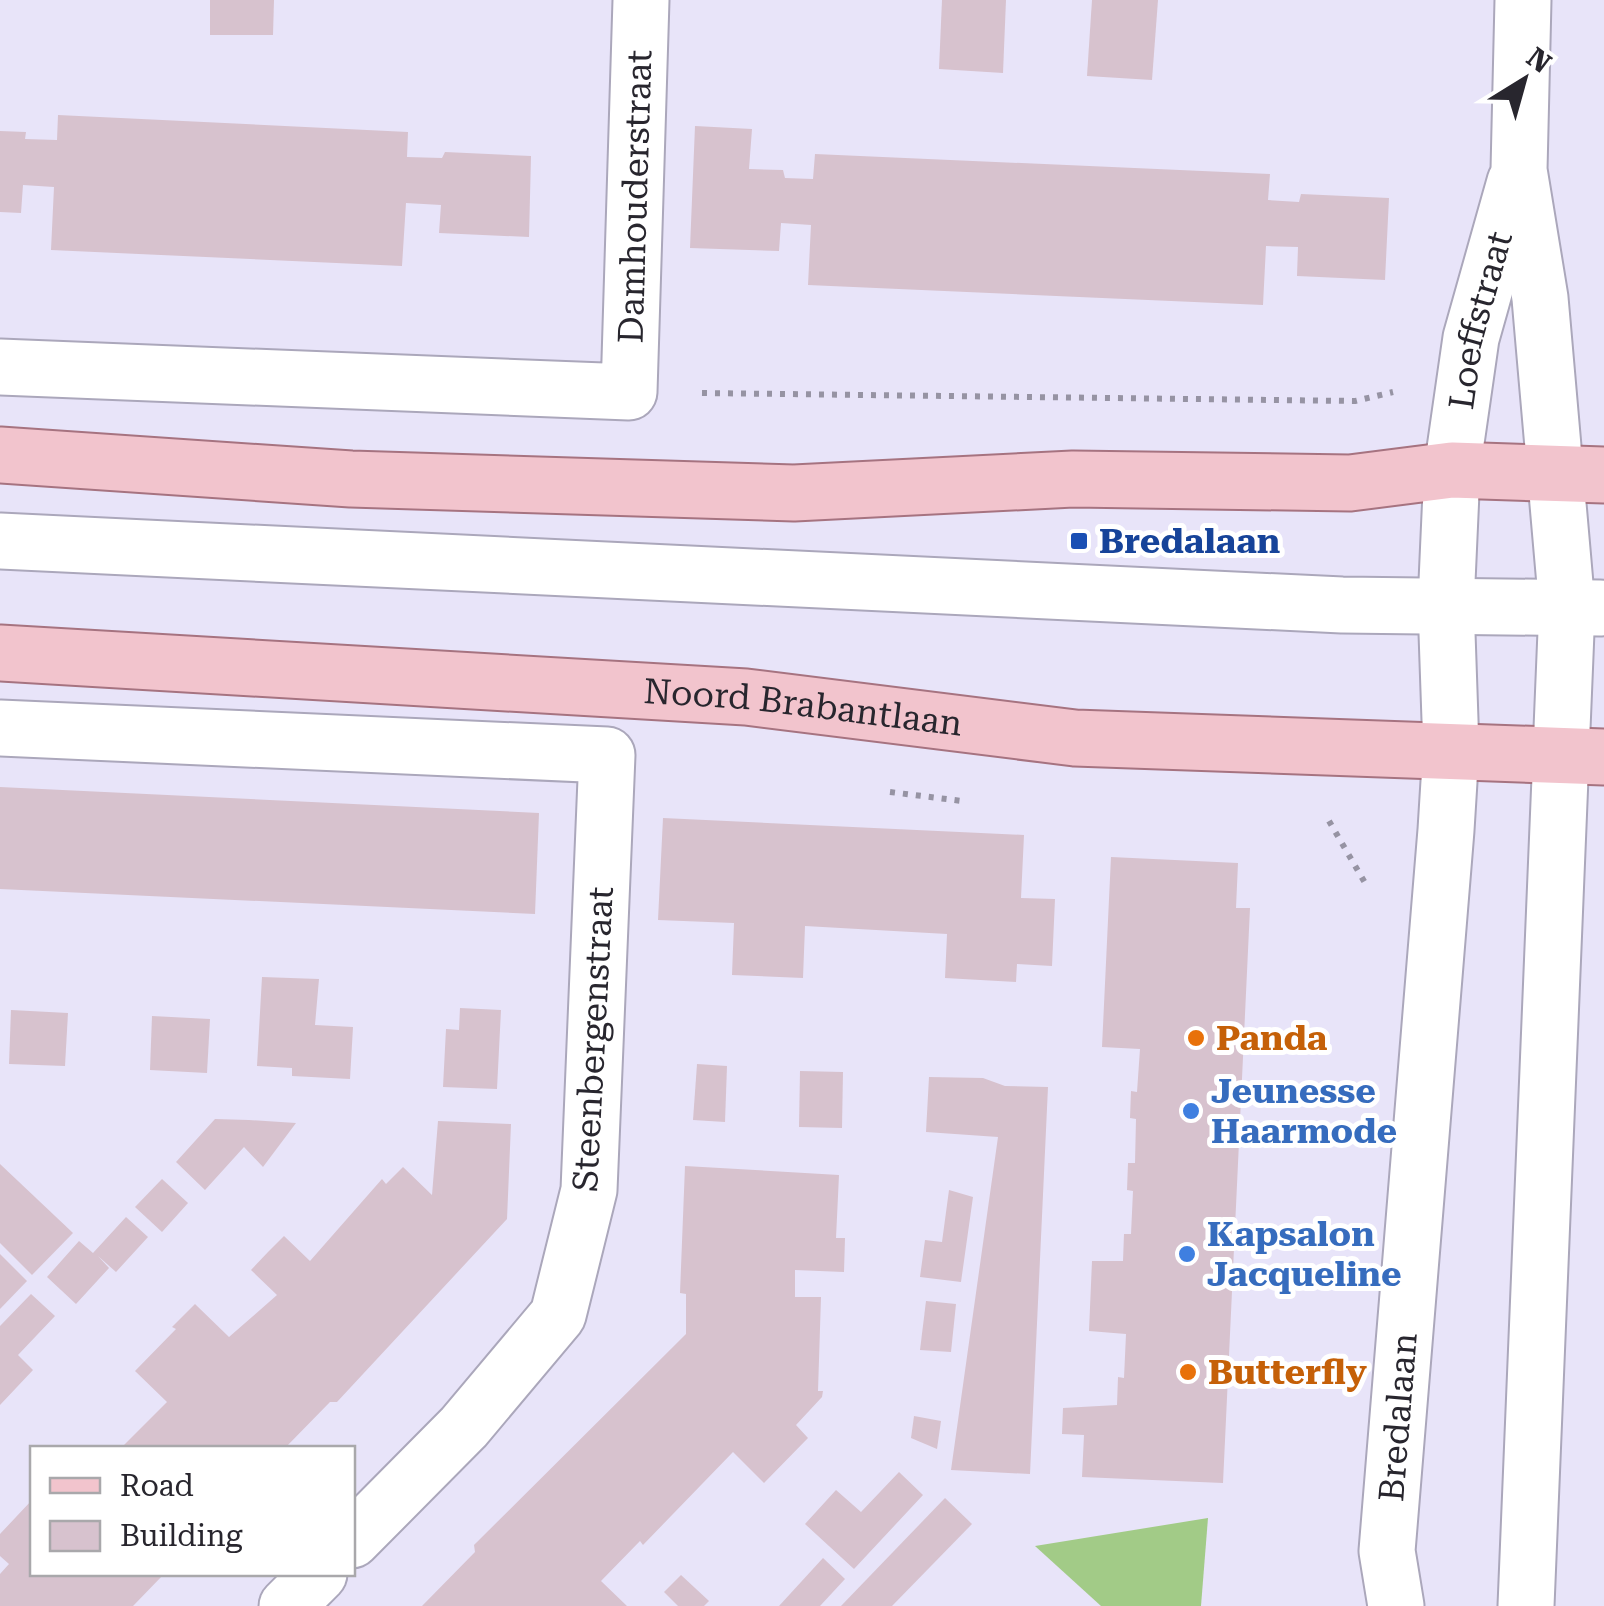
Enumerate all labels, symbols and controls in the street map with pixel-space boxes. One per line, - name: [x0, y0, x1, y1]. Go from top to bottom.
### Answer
- north arrow: [1474, 30, 1574, 130]
- text: N: [1520, 41, 1557, 80]
- street label: Damhouderstraat: [611, 49, 660, 344]
- street label: Loeffstraat: [1441, 227, 1521, 412]
- place label: Bredalaan: [1099, 521, 1280, 562]
- marker: Bredalaan: [1068, 530, 1090, 552]
- street label: Noord Brabantlaan: [642, 671, 965, 745]
- street label: Steenbergenstraat: [565, 885, 622, 1193]
- place label: Panda: [1216, 1018, 1328, 1059]
- marker: Panda: [1185, 1027, 1207, 1049]
- place label: Jeunesse Haarmode: [1211, 1071, 1397, 1152]
- marker: Jeunesse Haarmode: [1180, 1100, 1202, 1122]
- place label: Kapsalon Jacqueline: [1207, 1214, 1402, 1295]
- marker: Kapsalon Jacqueline: [1176, 1243, 1198, 1265]
- street label: Bredalaan: [1371, 1331, 1426, 1503]
- place label: Butterfly: [1208, 1352, 1367, 1393]
- marker: Butterfly: [1177, 1361, 1199, 1383]
- legend: [30, 1446, 355, 1576]
- text: Road: [120, 1468, 194, 1503]
- text: Building: [120, 1518, 243, 1553]

